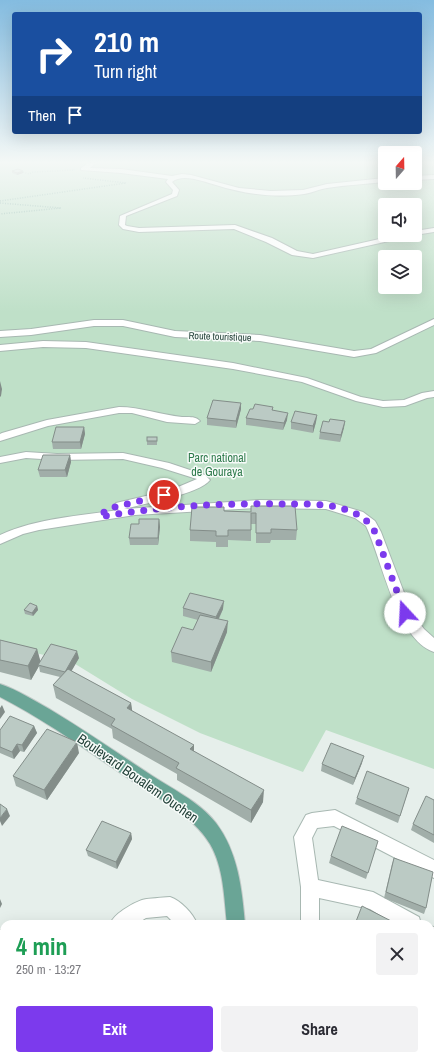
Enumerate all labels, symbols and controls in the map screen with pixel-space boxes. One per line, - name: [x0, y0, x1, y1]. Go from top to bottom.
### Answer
- text: 210 m: [94, 23, 159, 61]
- icon: right: [28, 28, 80, 80]
- text: Turn right: [94, 59, 157, 84]
- icon: arrive: [64, 104, 86, 126]
- text: Then: [28, 105, 56, 126]
- north arrow: [378, 146, 422, 190]
- map controls: [378, 146, 422, 294]
- button: sound: [378, 198, 422, 242]
- button: layers: [378, 250, 422, 294]
- street label: Route touristique: [188, 329, 252, 344]
- park label: Parc national de Gouraya: [188, 450, 246, 480]
- pin: [147, 478, 181, 512]
- icon: arrive: [153, 484, 175, 506]
- position arrow: [384, 592, 426, 634]
- street label: Boulevard Boualem Ouchen: [74, 729, 202, 827]
- text: 4 min: [16, 930, 67, 962]
- button: close: [376, 933, 418, 975]
- text: 250 m · 13:27: [16, 961, 81, 978]
- button: Exit: [16, 1006, 213, 1052]
- button: Share: [221, 1006, 418, 1052]

